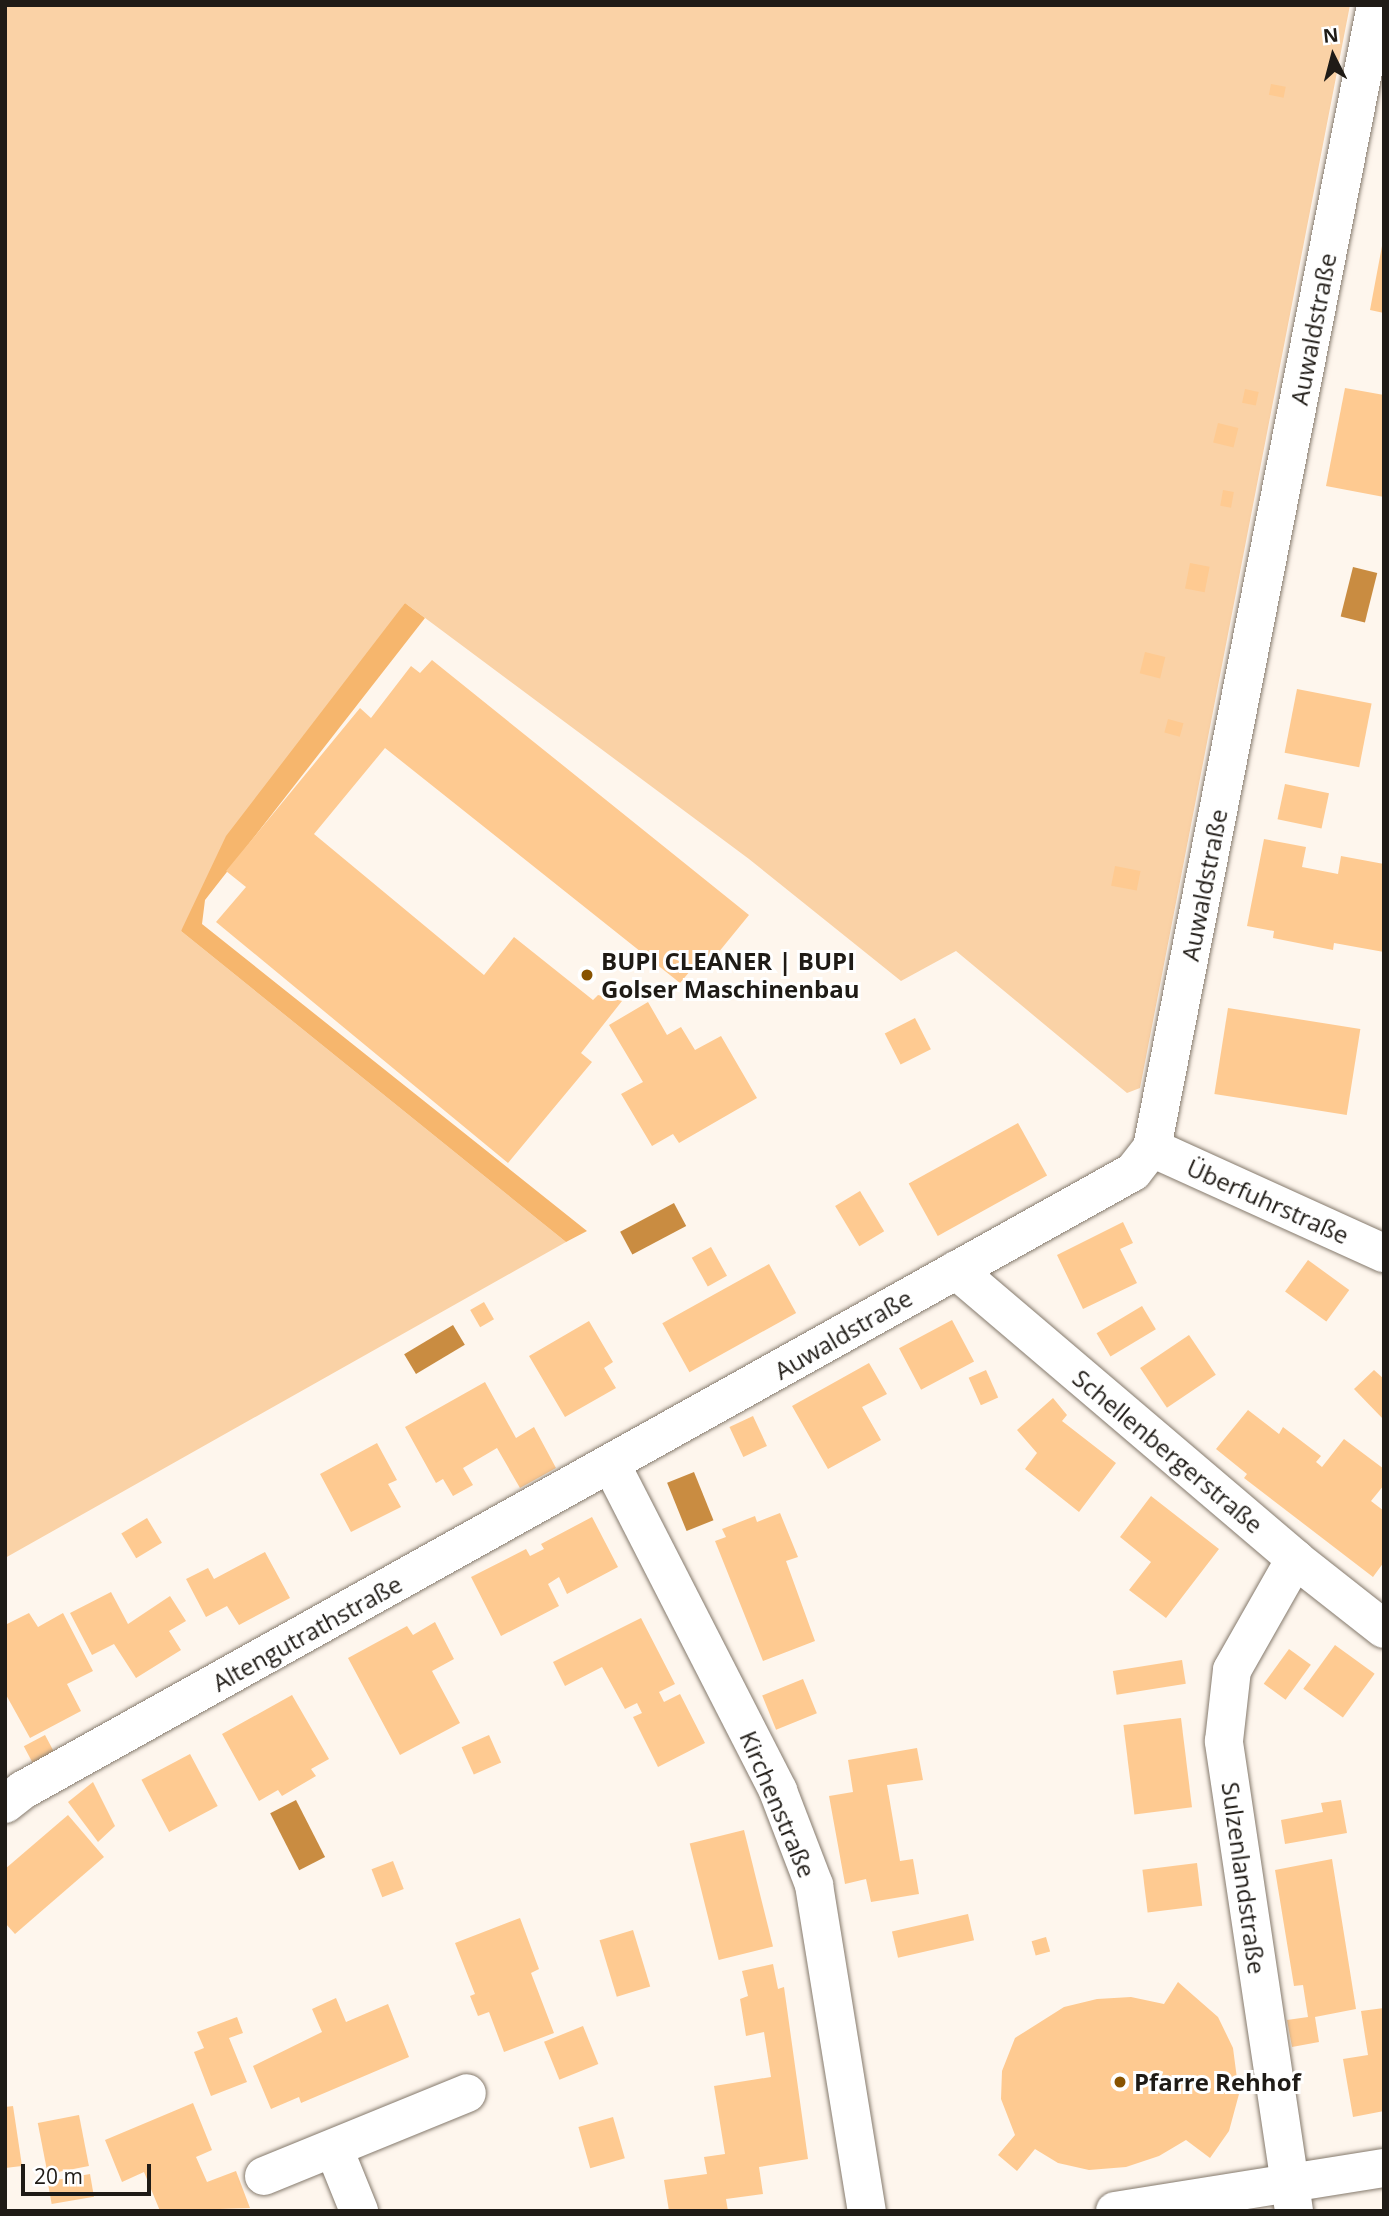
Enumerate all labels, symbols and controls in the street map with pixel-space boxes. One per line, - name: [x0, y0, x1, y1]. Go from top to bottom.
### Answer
- north arrow: [1298, 21, 1368, 91]
- text: N: [1322, 21, 1340, 49]
- street label: Auwaldstraße: [1284, 251, 1342, 407]
- street label: Auwaldstraße: [1175, 807, 1233, 963]
- place label: BUPI CLEANER | BUPI Golser Maschinenbau: [601, 947, 859, 1003]
- marker: BUPI CLEANER | BUPI Golser Maschinenbau: [579, 967, 595, 983]
- street label: Überfuhrstraße: [1183, 1152, 1353, 1250]
- street label: Auwaldstraße: [769, 1283, 917, 1385]
- street label: Schellenbergerstraße: [1067, 1363, 1269, 1539]
- street label: Altengutrathstraße: [207, 1569, 407, 1697]
- street label: Kirchenstraße: [734, 1726, 822, 1882]
- street label: Sulzenlandstraße: [1216, 1780, 1272, 1976]
- place label: Pfarre Rehhof: [1134, 2068, 1301, 2096]
- marker: Pfarre Rehhof: [1112, 2074, 1128, 2090]
- scale bar: [24, 2150, 154, 2194]
- text: 20 m: [34, 2162, 83, 2190]

